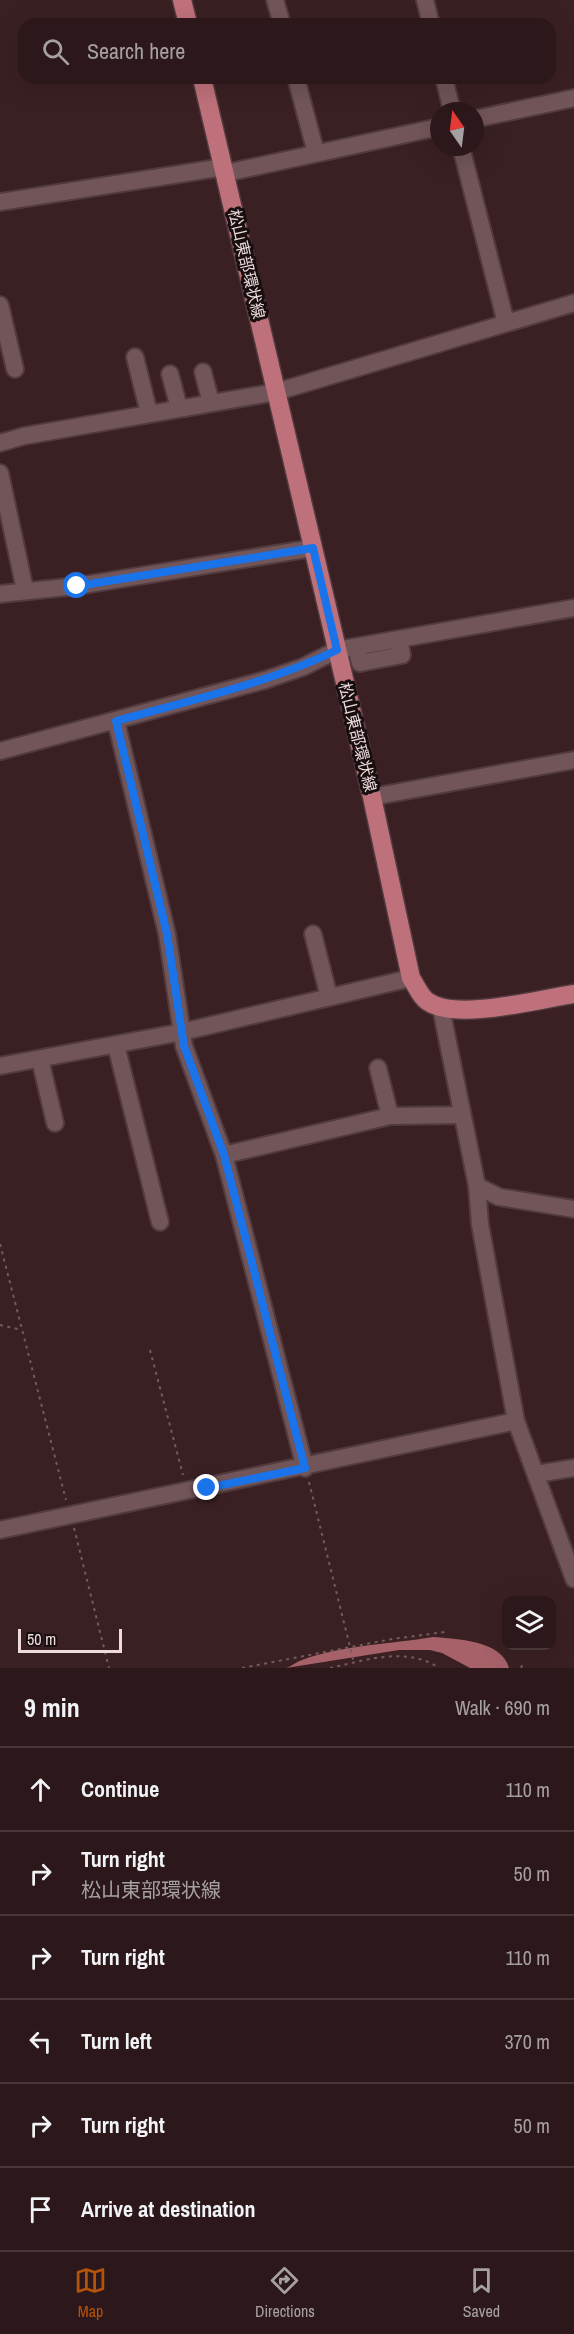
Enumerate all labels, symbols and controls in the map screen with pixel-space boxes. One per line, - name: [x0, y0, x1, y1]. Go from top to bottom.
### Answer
- search box: [18, 18, 556, 84]
- icon: search: [39, 35, 72, 68]
- text: Search here: [87, 36, 185, 66]
- north arrow: [430, 102, 484, 156]
- street label: 松山東部環状線: [224, 207, 270, 321]
- route start: [63, 572, 89, 598]
- street label: 松山東部環状線: [334, 680, 382, 794]
- route end: [193, 1474, 219, 1500]
- map controls: [502, 1596, 556, 1650]
- button: layers: [502, 1596, 556, 1650]
- scale bar: [18, 1626, 122, 1654]
- text: 50 m: [27, 1628, 56, 1650]
- text: 9 min: [24, 1690, 80, 1725]
- text: Walk · 690 m: [455, 1694, 550, 1721]
- icon: ahead: [24, 1773, 57, 1806]
- text: Continue: [81, 1774, 159, 1804]
- text: 110 m: [506, 1776, 550, 1803]
- text: Turn right: [81, 1844, 165, 1874]
- icon: right: [24, 1857, 57, 1890]
- text: 50 m: [514, 1860, 550, 1887]
- text: 松山東部環状線: [81, 1876, 221, 1903]
- icon: right: [24, 1941, 57, 1974]
- text: Turn right: [81, 1942, 165, 1972]
- text: 110 m: [506, 1944, 550, 1971]
- icon: left: [24, 2025, 57, 2058]
- text: Turn left: [81, 2026, 152, 2056]
- text: 370 m: [504, 2028, 550, 2055]
- icon: right: [24, 2109, 57, 2142]
- text: Turn right: [81, 2110, 165, 2140]
- text: 50 m: [514, 2112, 550, 2139]
- icon: arrive: [24, 2193, 57, 2226]
- text: Arrive at destination: [81, 2194, 255, 2224]
- tab: Map: [74, 2264, 107, 2322]
- tab: Directions: [255, 2264, 315, 2322]
- tab: Saved: [463, 2264, 500, 2322]

